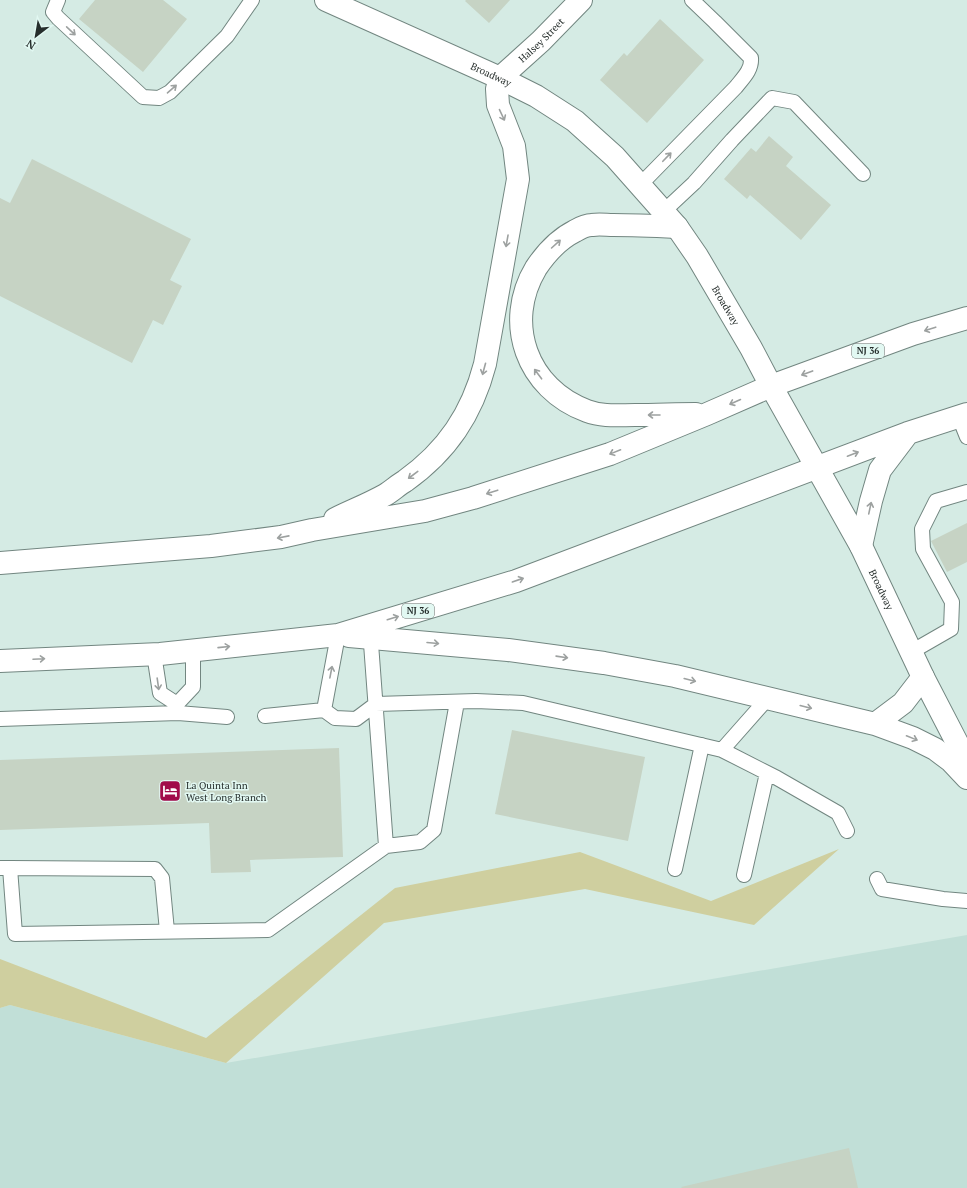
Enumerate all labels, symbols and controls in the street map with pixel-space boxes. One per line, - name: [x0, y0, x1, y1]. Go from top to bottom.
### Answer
- street label: Halsey Street: [515, 15, 567, 65]
- north arrow: [16, 16, 56, 56]
- one-way arrow: [66, 26, 76, 35]
- text: N: [23, 36, 38, 53]
- street label: Broadway: [469, 59, 515, 90]
- one-way arrow: [167, 85, 177, 94]
- one-way arrow: [499, 109, 506, 121]
- one-way arrow: [662, 152, 672, 162]
- one-way arrow: [503, 235, 511, 248]
- one-way arrow: [551, 240, 562, 249]
- street label: Broadway: [709, 283, 743, 328]
- one-way arrow: [923, 326, 936, 333]
- road number: NJ 36: [852, 344, 884, 358]
- one-way arrow: [480, 362, 487, 375]
- one-way arrow: [534, 368, 542, 379]
- one-way arrow: [802, 369, 814, 377]
- one-way arrow: [730, 399, 742, 406]
- one-way arrow: [648, 411, 661, 419]
- one-way arrow: [610, 449, 622, 456]
- one-way arrow: [846, 450, 858, 458]
- one-way arrow: [407, 471, 418, 479]
- one-way arrow: [485, 489, 498, 496]
- one-way arrow: [866, 502, 874, 515]
- one-way arrow: [276, 533, 289, 541]
- street label: Broadway: [866, 567, 897, 613]
- one-way arrow: [511, 576, 524, 583]
- road number: NJ 36: [402, 604, 434, 618]
- one-way arrow: [387, 614, 400, 621]
- one-way arrow: [426, 640, 439, 647]
- one-way arrow: [218, 643, 231, 651]
- one-way arrow: [555, 653, 568, 661]
- one-way arrow: [32, 655, 45, 663]
- one-way arrow: [327, 666, 335, 679]
- one-way arrow: [683, 676, 696, 684]
- one-way arrow: [154, 677, 162, 690]
- one-way arrow: [799, 704, 812, 712]
- one-way arrow: [905, 734, 917, 742]
- hotel icon: La Quinta Inn West Long Branch: [157, 778, 183, 804]
- place label: La Quinta Inn West Long Branch: [186, 779, 266, 804]

